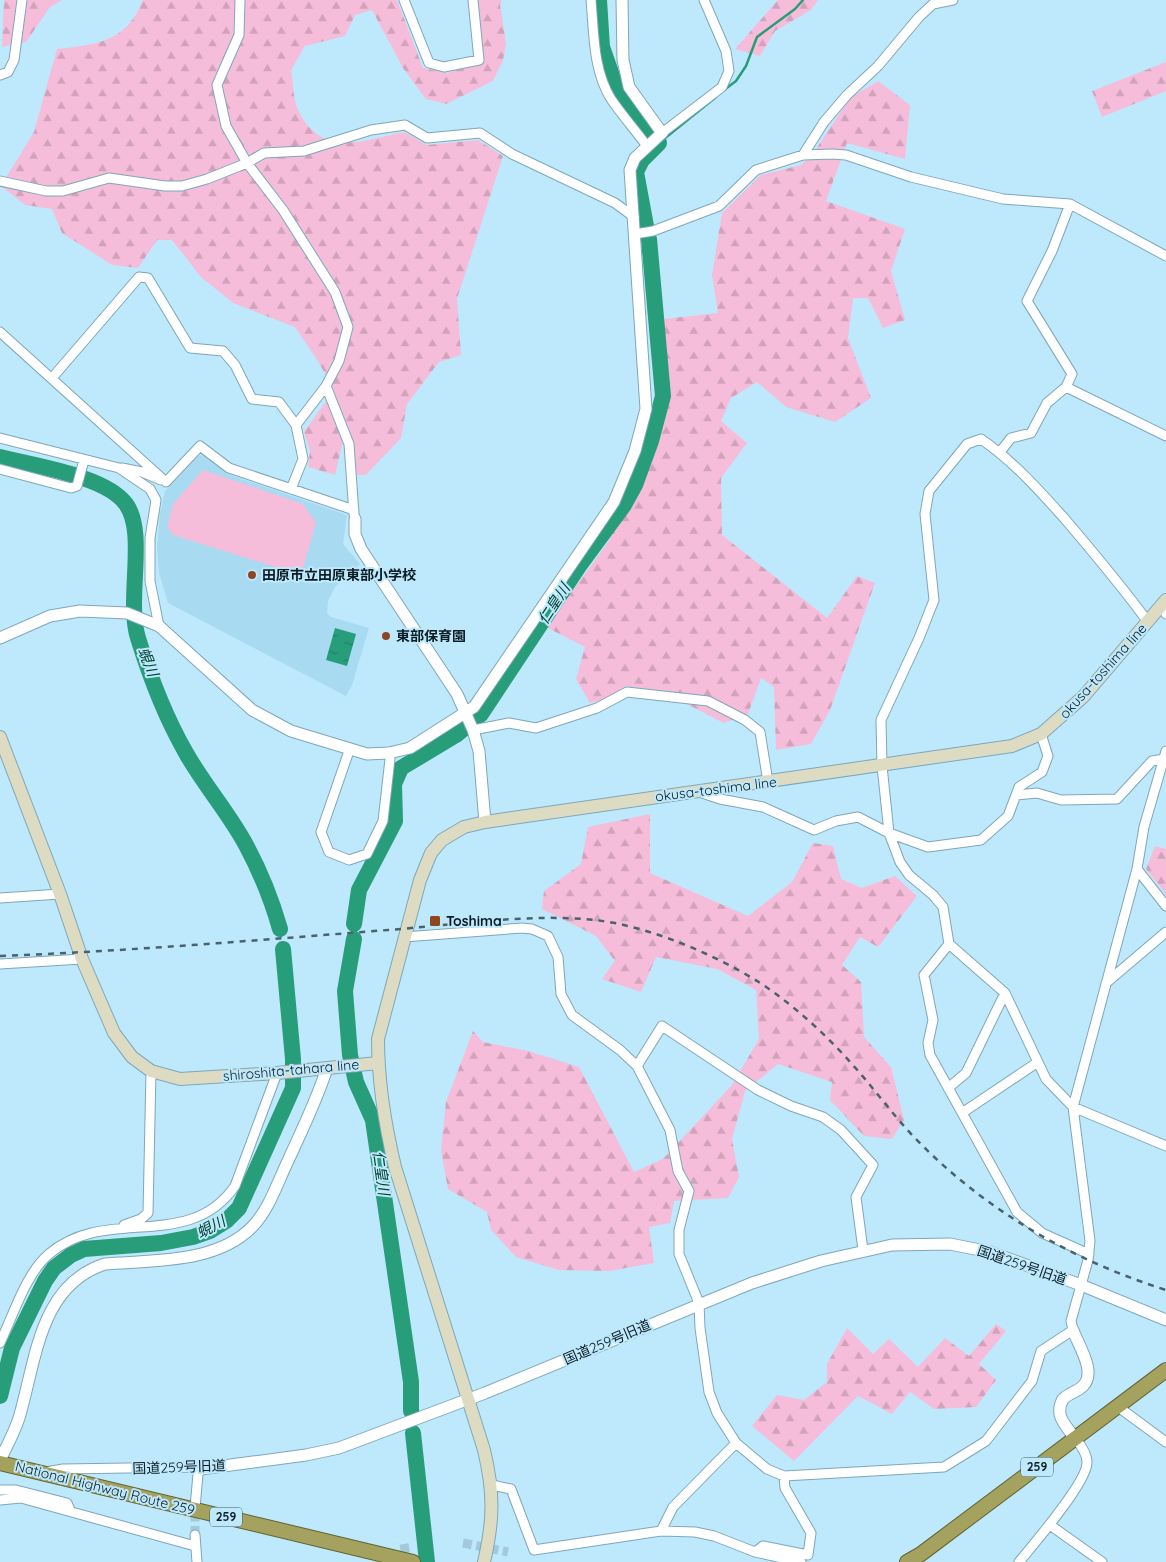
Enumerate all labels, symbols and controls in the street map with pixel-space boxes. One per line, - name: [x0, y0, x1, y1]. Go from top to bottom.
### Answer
- place label: 田原市立田原東部小学校: [262, 566, 416, 584]
- marker: 田原市立田原東部小学校: [246, 569, 258, 581]
- water label: 仁皇川: [533, 578, 575, 628]
- street label: okusa-toshima line: [1055, 619, 1151, 723]
- place label: 東部保育園: [396, 627, 466, 645]
- marker: 東部保育園: [380, 630, 392, 642]
- water label: 蜆川: [134, 644, 164, 681]
- street label: okusa-toshima line: [654, 773, 778, 805]
- place label: Toshima: [446, 912, 502, 930]
- marker: Toshima: [428, 914, 442, 928]
- street label: shiroshita-tahara line: [222, 1055, 360, 1085]
- water label: 仁皇川: [369, 1149, 394, 1199]
- water label: 蜆川: [193, 1210, 230, 1242]
- street label: 国道259号旧道: [975, 1241, 1069, 1289]
- street label: 国道259号旧道: [561, 1316, 653, 1368]
- street label: 国道259号旧道: [132, 1456, 226, 1478]
- street label: National Highway Route 259: [13, 1457, 197, 1519]
- road number: 259: [1021, 1458, 1053, 1476]
- road number: 259: [210, 1508, 242, 1526]

